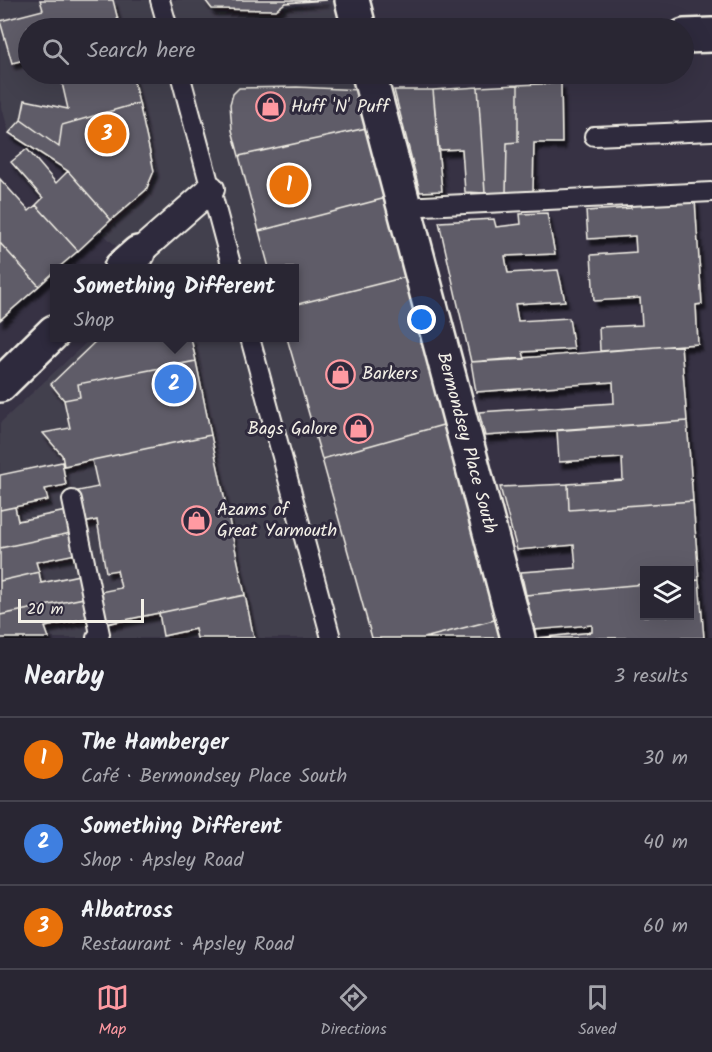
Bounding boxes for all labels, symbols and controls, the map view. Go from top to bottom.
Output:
search box [18,18,694,84]
text: Search here [87,34,195,69]
icon: search [39,35,72,68]
shop icon: Huff 'N' Puff [254,91,286,123]
place label: Huff 'N' Puff [291,93,391,122]
pin: 3 [88,112,126,156]
pin: 1 [270,162,308,207]
popup [50,264,299,342]
text: Something Different [74,270,275,305]
text: Shop [74,305,114,337]
your location [407,305,436,334]
street label: Bermondsey Place South [428,349,504,537]
shop icon: Barkers [325,358,357,390]
place label: Barkers [362,360,418,389]
pin: 2 [154,362,194,406]
shop icon: Bags Galore [342,413,374,445]
place label: Bags Galore [248,415,337,444]
place label: Azams of Great Yarmouth [217,496,337,546]
shop icon: Azams of Great Yarmouth [180,504,212,536]
map controls [640,566,694,620]
button: layers [640,566,694,620]
scale bar [18,596,144,624]
text: 20 m [27,597,63,622]
text: Nearby [24,656,104,698]
text: 3 results [614,661,688,693]
text: The Hamberger [81,726,229,761]
text: 1 [40,743,47,775]
text: 30 m [643,743,688,775]
text: Café · Bermondsey Place South [81,761,347,793]
text: Something Different [81,810,282,845]
text: 2 [38,827,49,859]
text: 40 m [643,827,688,859]
text: Shop · Apsley Road [81,845,243,877]
text: Albatross [81,894,173,929]
text: 3 [38,911,49,943]
text: 60 m [643,911,688,943]
text: Restaurant · Apsley Road [81,929,294,961]
tab: Map [96,981,129,1042]
tab: Directions [320,981,387,1042]
tab: Saved [578,981,616,1042]

